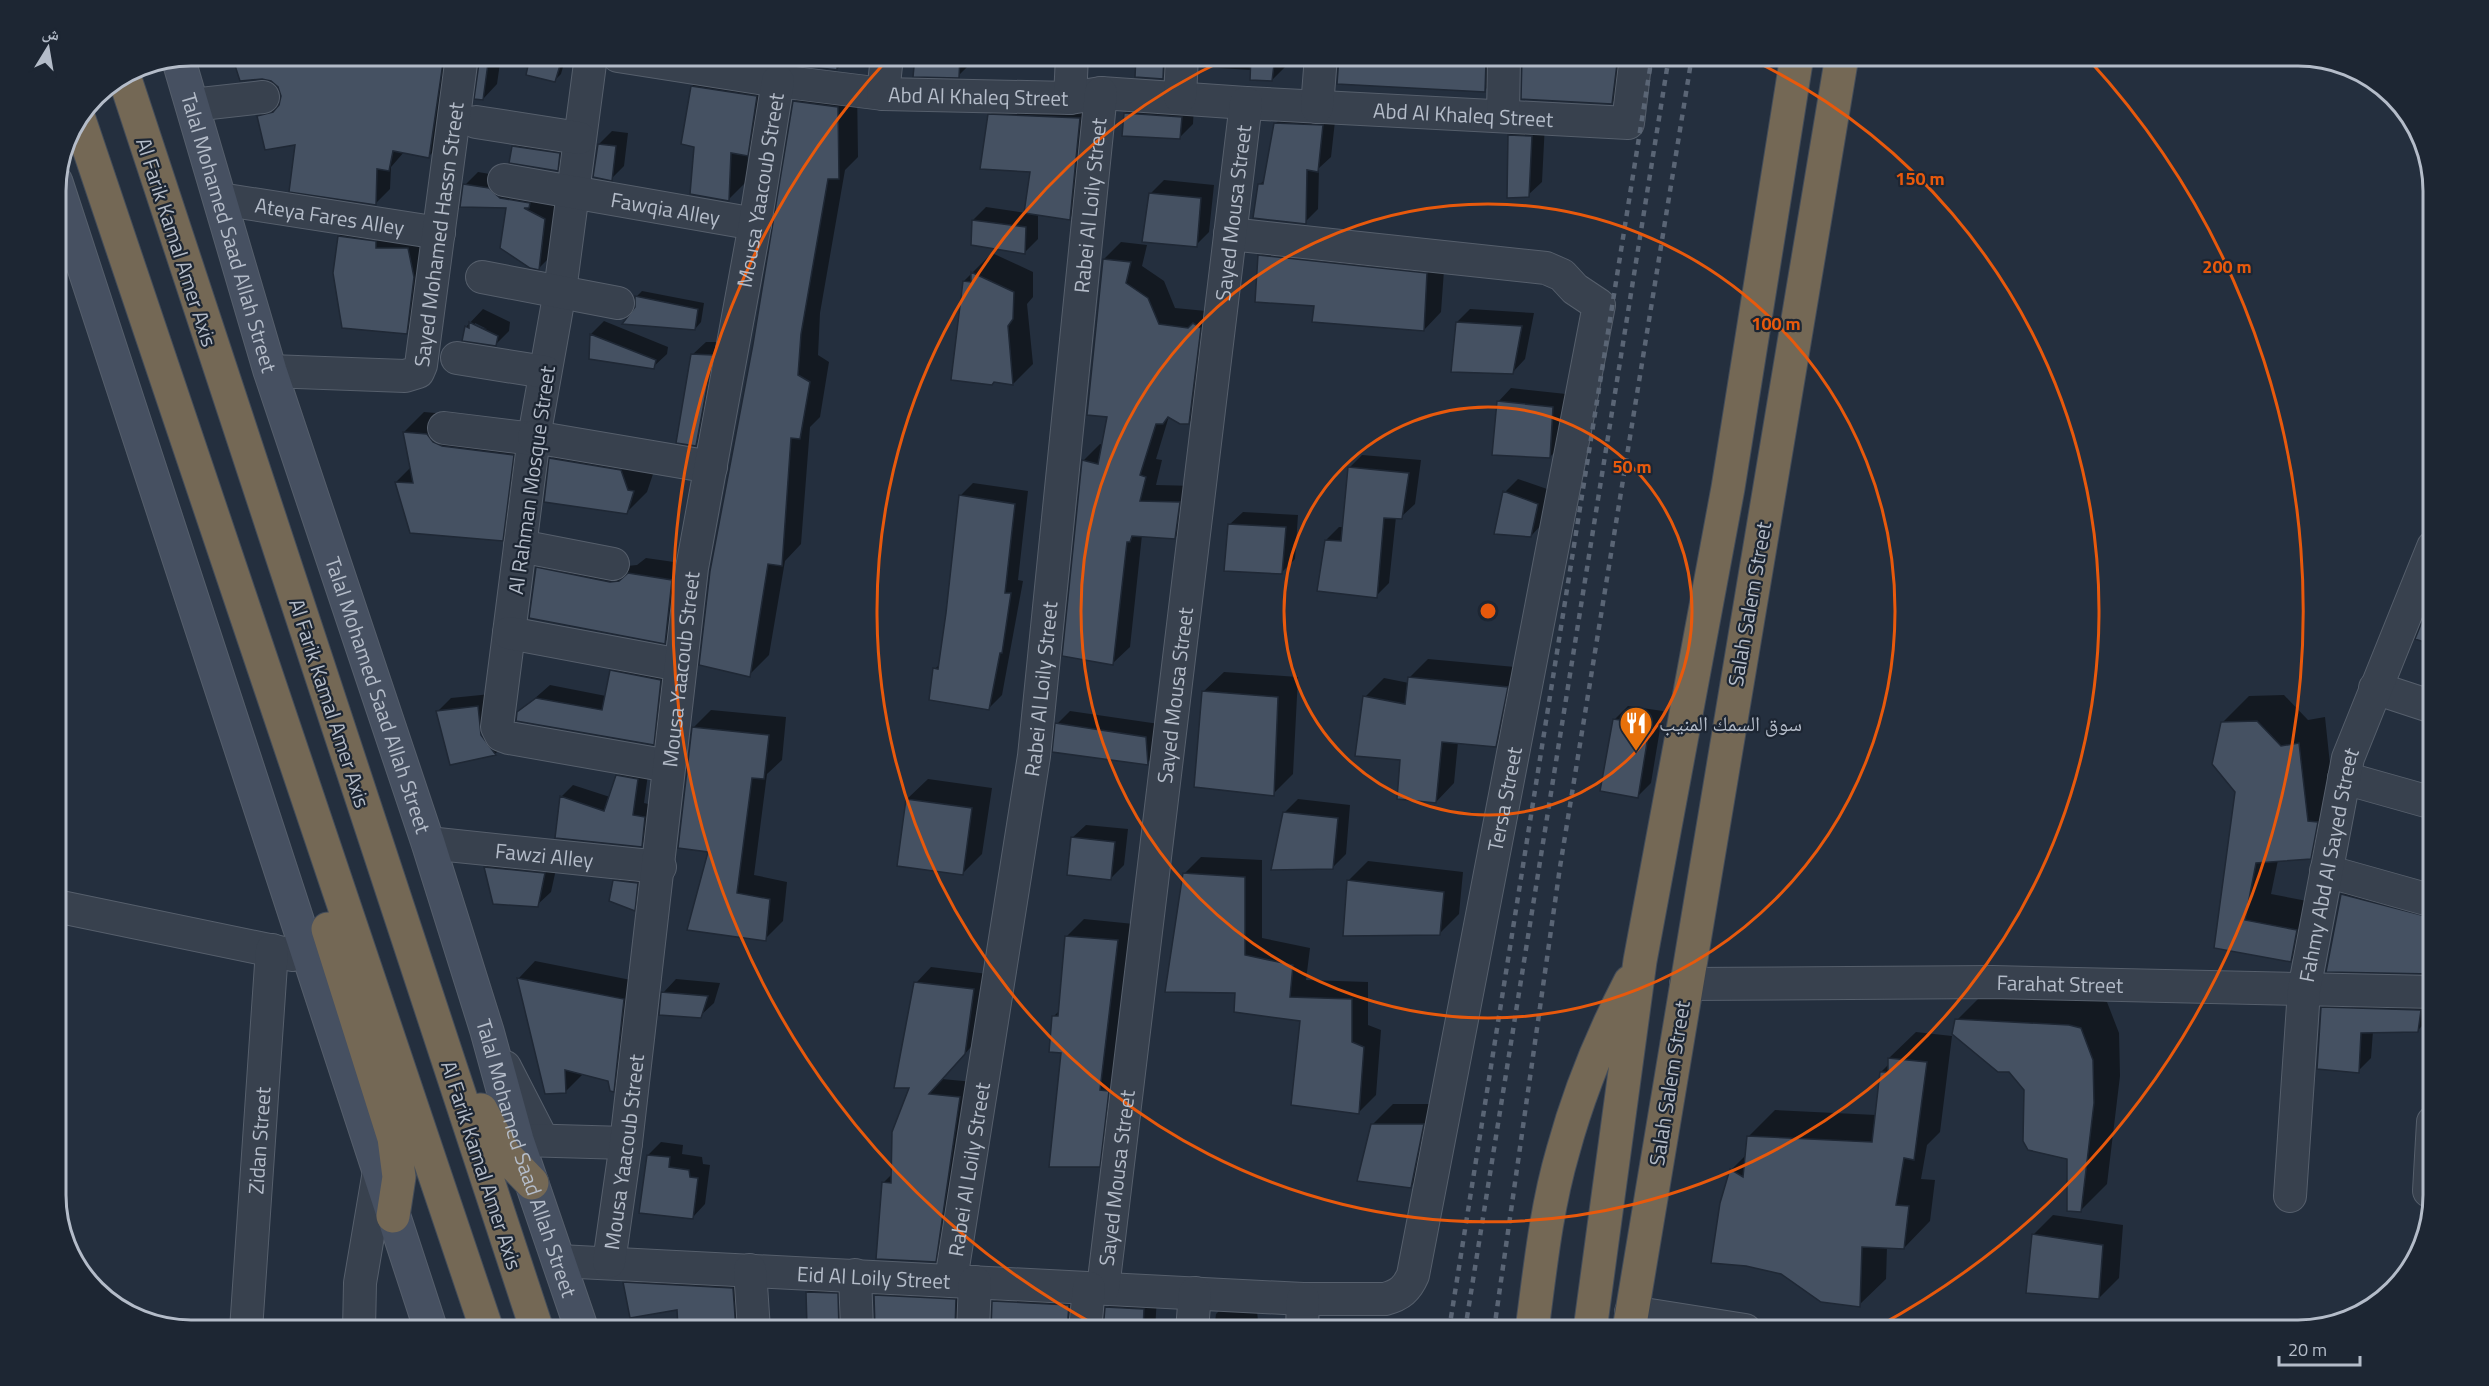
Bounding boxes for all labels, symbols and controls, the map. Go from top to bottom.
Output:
north arrow [18,18,78,78]
text: ش [40,20,62,47]
street label: Abd Al Khaleq Street [888,78,1069,114]
street label: Talal Mohamed Saad Allah Street [173,89,286,377]
street label: Mousa Yaacoub Street [728,90,792,290]
street label: Abd Al Khaleq Street [1372,94,1555,135]
street label: Sayed Mohamed Hassn Street [405,99,472,369]
street label: Rabei Al Loily Street [1065,116,1114,294]
street label: Sayed Mousa Street [1206,122,1259,303]
street label: Al Farik Kamal Amer Axis [128,133,226,351]
text: 150 m [1895,165,1945,192]
street label: Fawqia Alley [608,183,723,234]
street label: Ateya Fares Alley [253,189,407,243]
text: 200 m [2202,253,2252,280]
text: 100 m [1751,310,1801,337]
street label: Al Rahman Mosque Street [499,363,563,596]
text: 50 m [1612,453,1652,480]
street label: Salah Salem Street [1719,518,1779,689]
street label: Talal Mohamed Saad Allah Street [317,553,440,838]
street label: Mousa Yaacoub Street [653,569,708,769]
street label: Al Farik Kamal Amer Axis [281,594,379,812]
street label: Rabei Al Loily Street [1015,599,1066,779]
centre of rings [1478,601,1498,621]
street label: Sayed Mousa Street [1148,605,1201,785]
restaurant icon: سوق السمك المنيب [1618,705,1654,752]
place label: سوق السمك المنيب [1659,707,1802,739]
street label: Fahmy Abd Al Sayed Street [2290,742,2367,985]
street label: Tersa Street [1479,743,1530,854]
street label: Fawzi Alley [494,834,595,876]
street label: Farahat Street [1996,966,2124,1001]
street label: Salah Salem Street [1640,997,1698,1168]
street label: Talal Mohamed Saad Allah Street [468,1015,586,1302]
street label: Mousa Yaacoub Street [595,1052,652,1252]
street label: Al Farik Kamal Amer Axis [433,1056,531,1274]
street label: Rabei Al Loily Street [939,1079,998,1259]
street label: Zidan Street [239,1085,279,1195]
street label: Sayed Mousa Street [1090,1087,1143,1268]
street label: Eid Al Loily Street [796,1257,952,1297]
scale bar [2279,1329,2360,1367]
text: 20 m [2288,1336,2327,1363]

